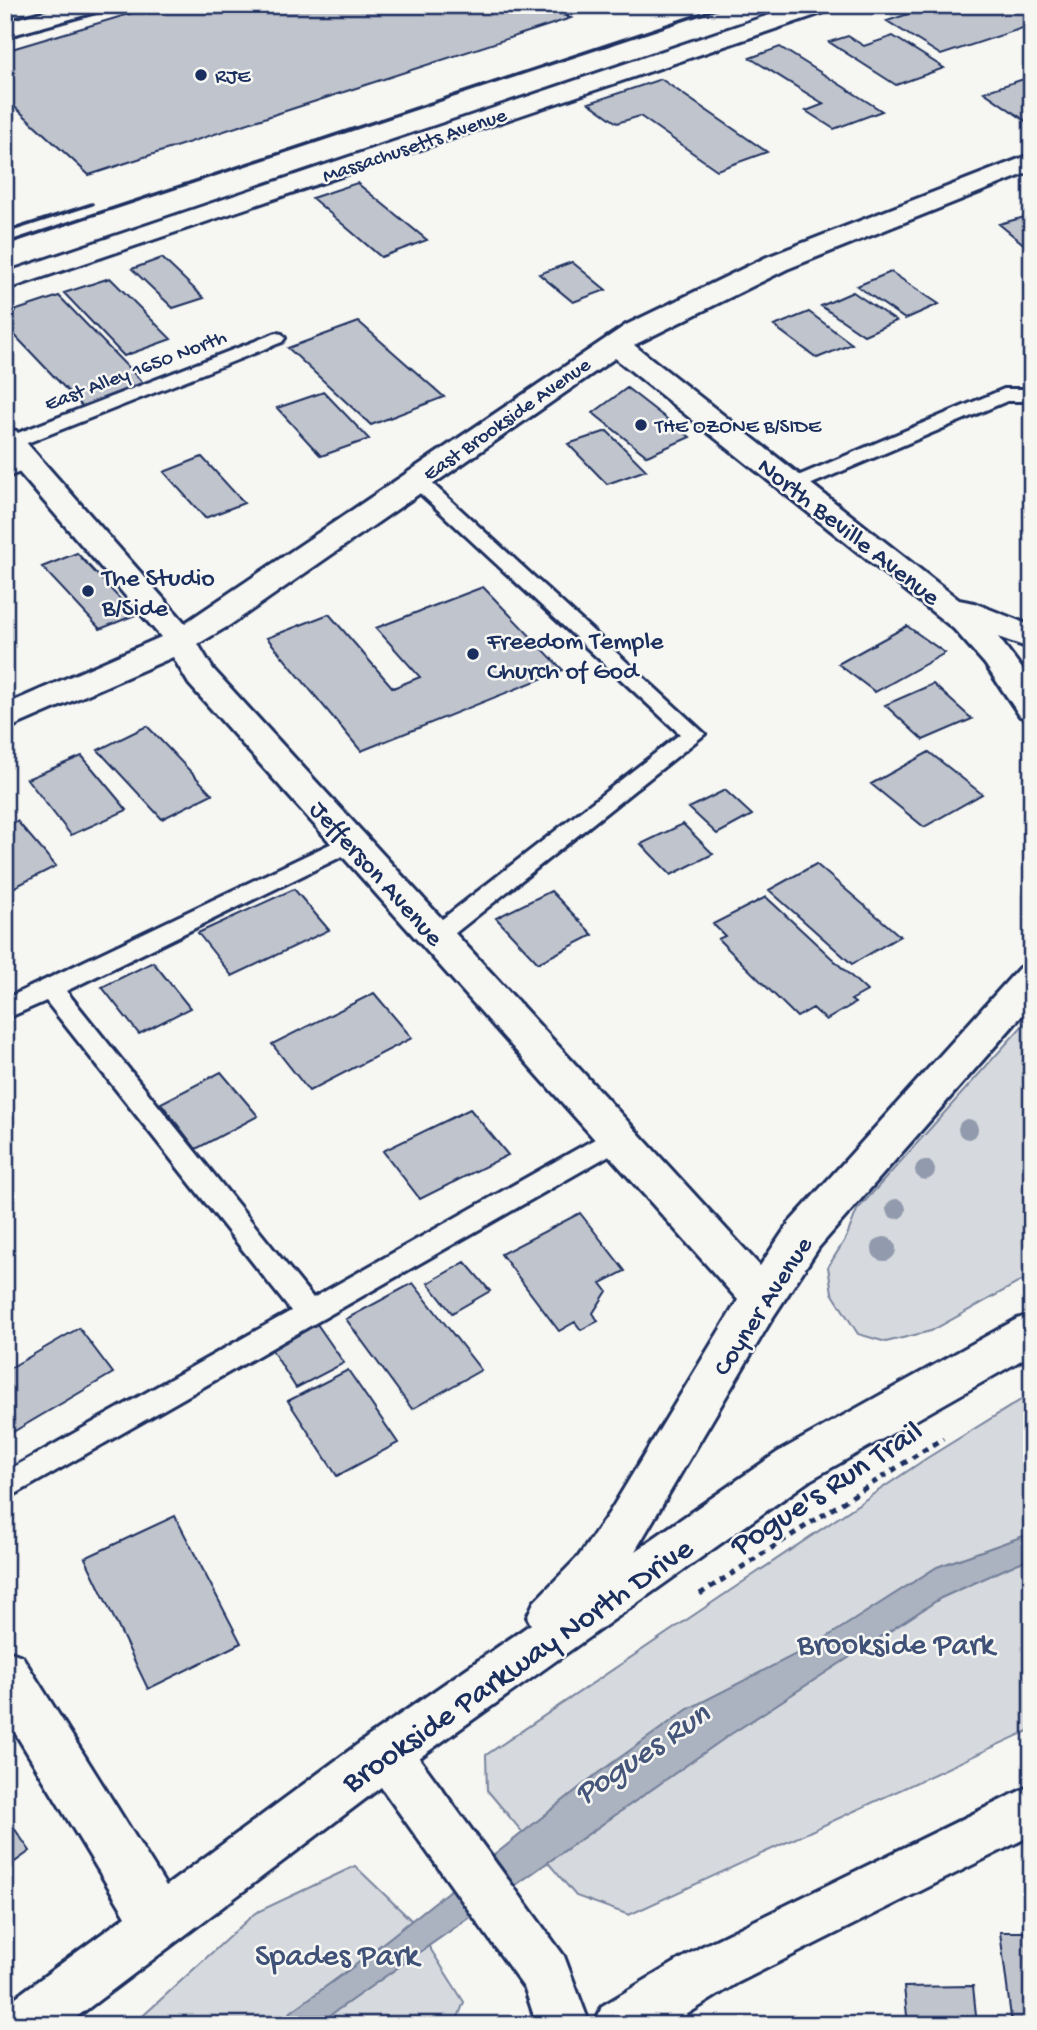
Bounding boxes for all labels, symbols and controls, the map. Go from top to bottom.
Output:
place label: RJE [215,66,251,91]
marker: RJE [193,67,209,83]
street label: Massachusetts Avenue [320,104,512,191]
street label: East Alley 1650 North [42,326,231,418]
street label: East Brookside Avenue [419,353,598,488]
place label: THE OZONE B/SIDE [654,416,822,441]
marker: THE OZONE B/SIDE [633,417,649,433]
street label: North Beville Avenue [750,453,945,615]
place label: The Studio B/Side [100,565,215,626]
marker: The Studio B/Side [80,583,96,599]
place label: Freedom Temple Church of God [486,628,664,689]
marker: Freedom Temple Church of God [465,646,481,662]
street label: Jefferson Avenue [301,796,449,955]
street label: Coyner Avenue [708,1232,822,1383]
street label: Pogue's Run Trail [724,1414,931,1567]
street label: Brookside Parkway North Drive [335,1531,702,1804]
park label: Brookside Park [796,1628,998,1666]
water label: Pogues Run [568,1697,719,1815]
park label: Spades Park [255,1939,422,1977]

